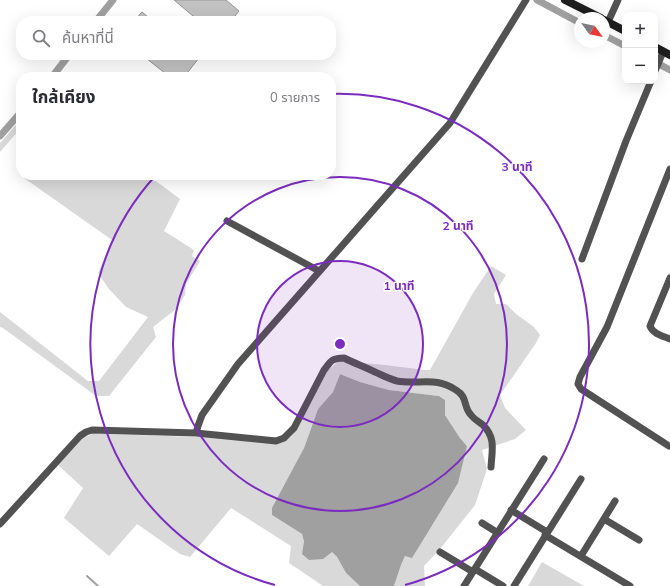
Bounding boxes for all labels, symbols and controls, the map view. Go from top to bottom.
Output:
north arrow [574,12,610,48]
map controls [622,12,658,84]
button: + [622,12,658,48]
search box [16,16,336,60]
icon: search [30,27,52,49]
text: ค้นหาที่นี่ [62,28,114,47]
button: − [622,48,658,84]
text: ใกล้เคียง [32,86,95,107]
text: 0 รายการ [270,89,320,105]
text: 3 นาที [501,159,533,174]
text: 2 นาที [442,218,474,233]
text: 1 นาที [383,278,415,293]
centre of rings [333,337,347,351]

